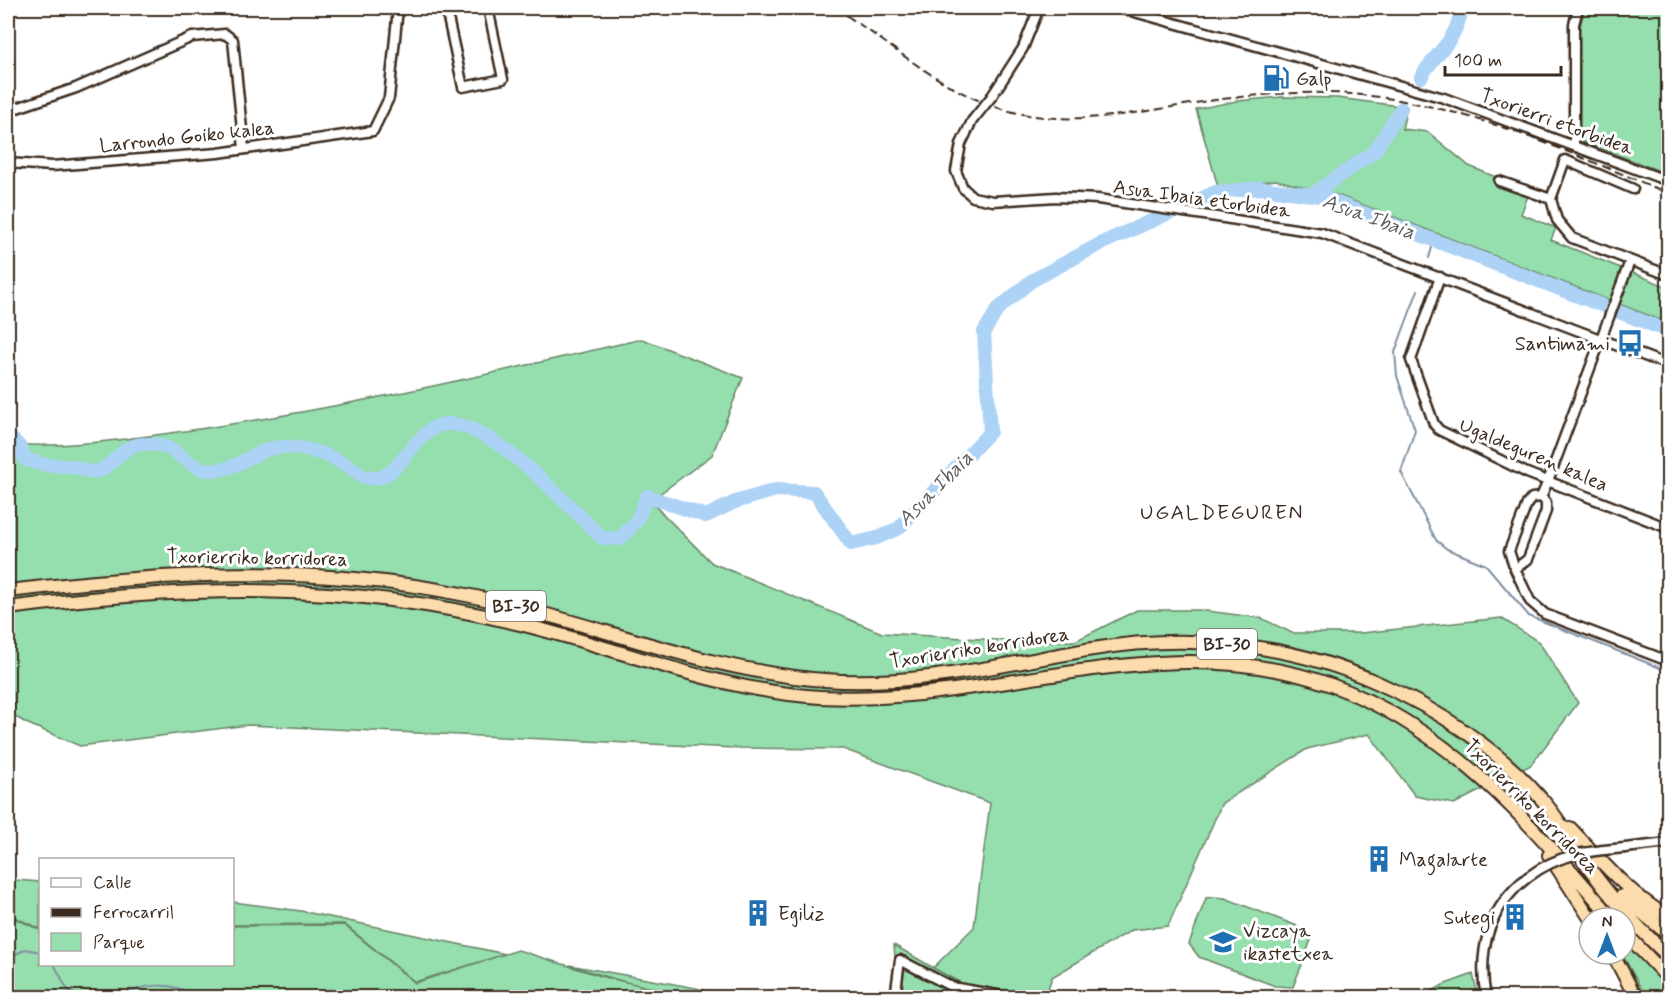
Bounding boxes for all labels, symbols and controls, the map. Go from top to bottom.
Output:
scale bar [1445,39,1560,77]
text: 100 m [1454,49,1502,73]
fuel station icon: Galp [1261,63,1291,93]
place label: Galp [1296,66,1332,93]
street label: Txorierri etorbidea [1476,82,1638,163]
street label: Larrondo Goiko kalea [98,115,276,160]
street label: Asua Ibaia etorbidea [1111,174,1293,225]
water label: Asua Ibaia [1318,187,1419,247]
bus stop icon: Santimami [1615,328,1645,358]
place label: Santimami [1515,331,1610,358]
street label: Ugaldeguren kalea [1455,412,1612,499]
water label: Asua Ibaia [892,444,980,533]
district label: UGALDEGUREN [1140,499,1304,527]
street label: Txorierriko korridorea [166,543,348,574]
road number: BI-30 [486,591,546,621]
street label: Txorierriko korridorea [888,621,1071,676]
road number: BI-30 [1197,629,1257,659]
street label: Txorierriko korridorea [1457,733,1605,881]
building icon: Magalarte [1364,844,1394,874]
place label: Magalarte [1399,847,1488,876]
legend [39,858,234,966]
text: Calle [93,871,132,895]
building icon: Egiliz [743,898,773,928]
text: Ferrocarril [93,901,174,925]
place label: Egiliz [778,901,825,928]
building icon: Sutegi [1500,902,1530,932]
place label: Sutegi [1444,905,1495,933]
north arrow [1577,906,1637,966]
text: N [1602,912,1612,933]
place label: Vizcaya ikastetxea [1243,918,1334,968]
school or university icon: Vizcaya ikastetxea [1208,927,1238,957]
text: Parque [93,931,145,955]

